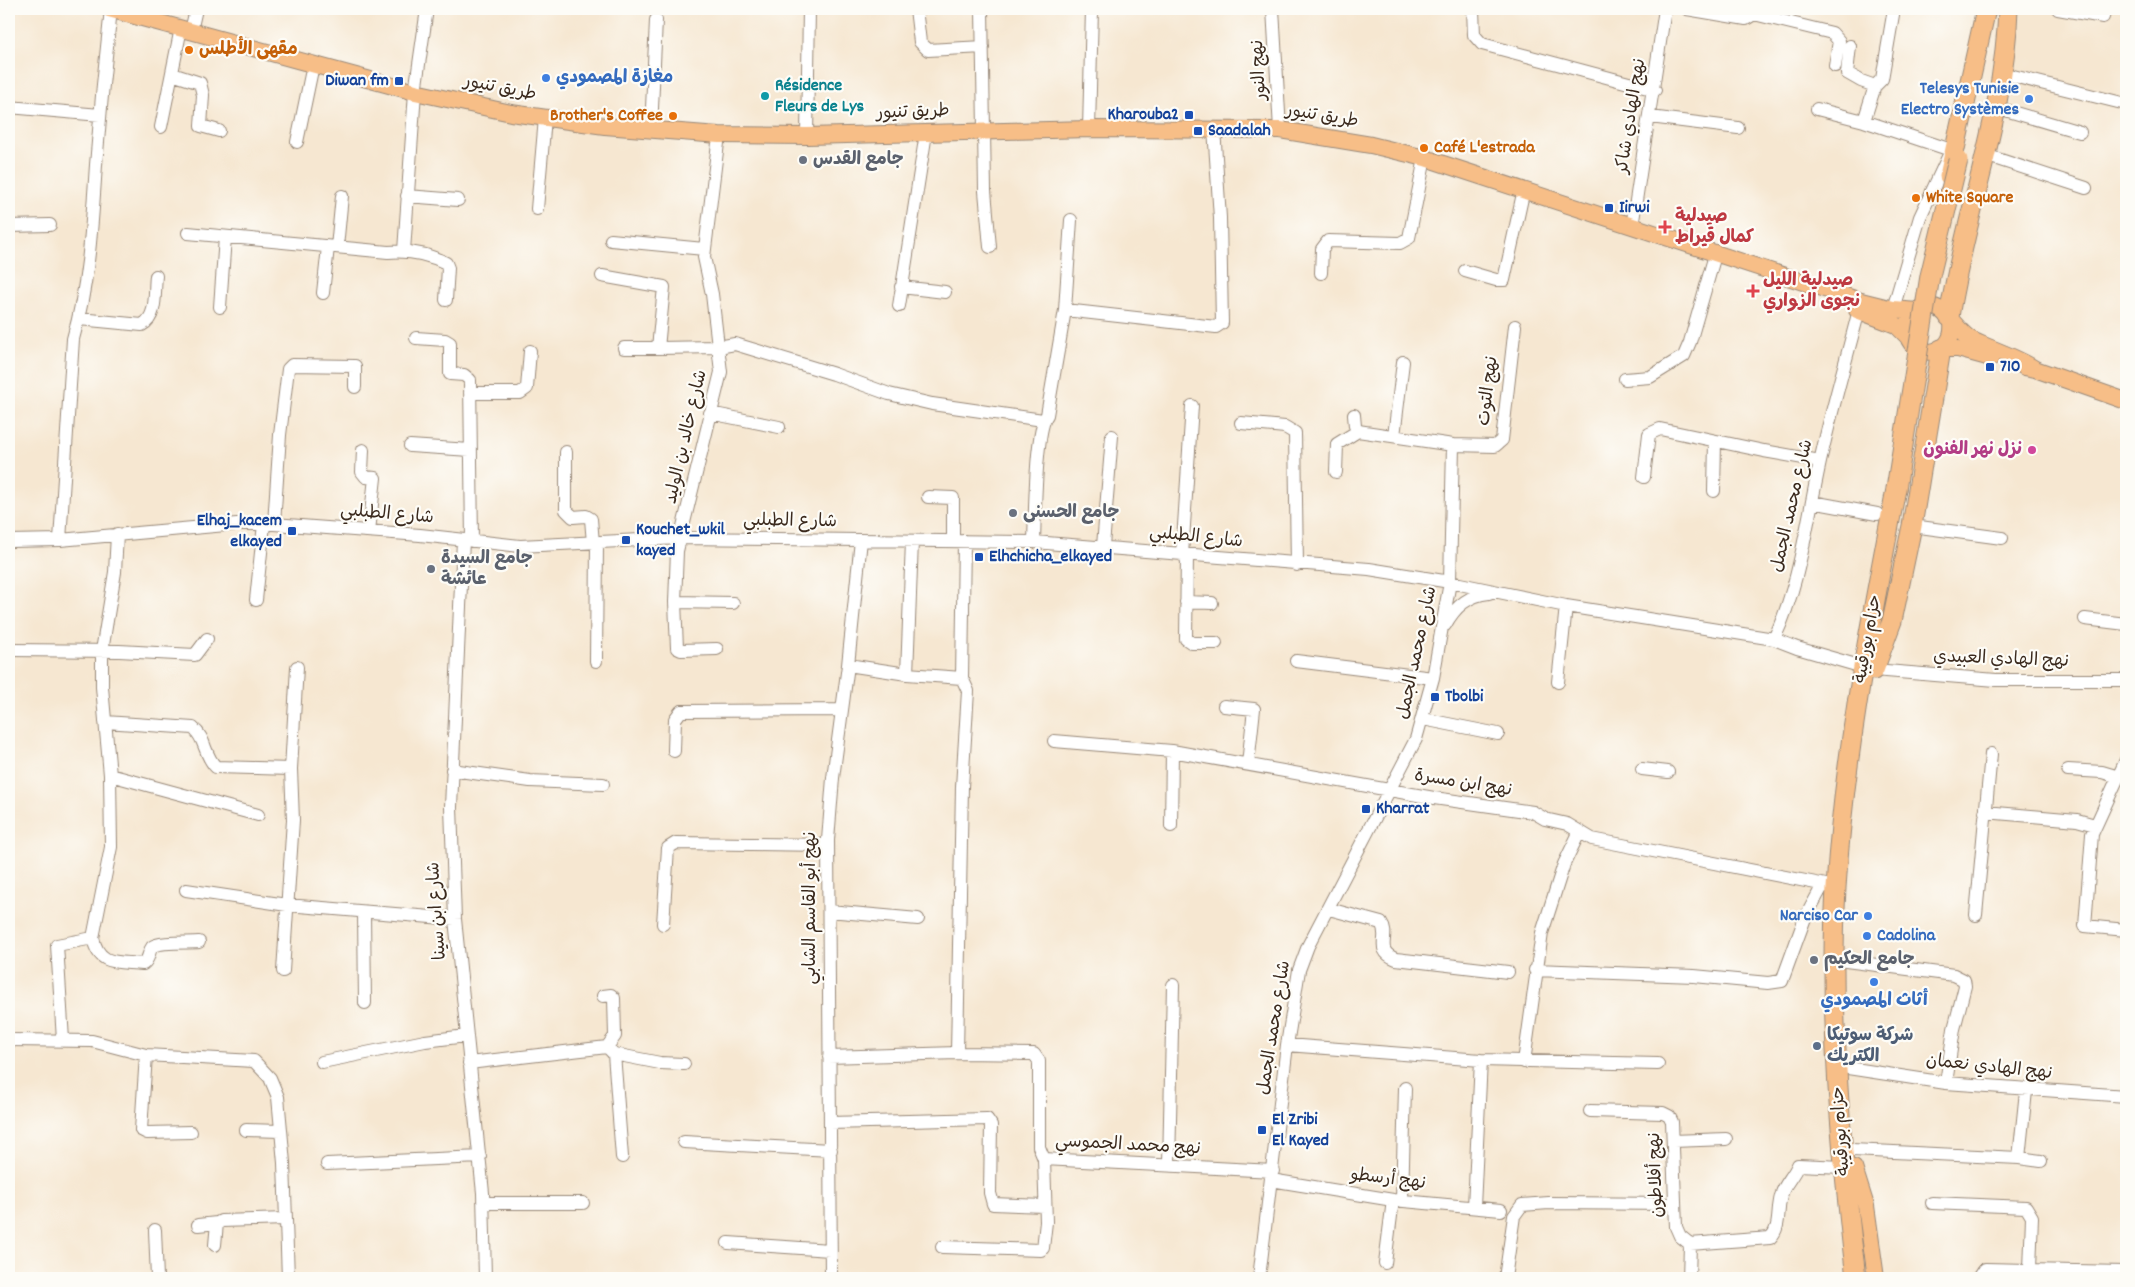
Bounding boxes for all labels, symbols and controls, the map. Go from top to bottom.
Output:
place label: مقهى الأطلس [199,36,298,63]
street label: نهج النور [1246,39,1274,103]
marker: مقهى الأطلس [183,44,195,56]
street label: نهج الهادي شاكر [1610,57,1653,177]
place label: مغازة المصمودي [556,66,673,91]
place label: Diwan fm [325,69,389,94]
street label: طريق تنيور [460,69,538,108]
marker: مغازة المصمودي [540,72,552,84]
place label: Résidence Fleurs de Lys [775,74,865,120]
marker: Diwan fm [393,75,405,87]
place label: Telesys Tunisie Electro Systèmes [1901,77,2019,123]
marker: Résidence Fleurs de Lys [759,90,771,102]
marker: Telesys Tunisie Electro Systèmes [2023,93,2035,105]
street label: طريق تنيور [874,99,950,127]
street label: طريق تنيور [1282,99,1360,135]
place label: Kharouba2 [1107,103,1179,128]
place label: Brother's Coffee [550,104,663,129]
marker: Kharouba2 [1183,109,1195,121]
marker: Brother's Coffee [667,110,679,122]
place label: Saadalah [1208,119,1271,144]
marker: Saadalah [1192,125,1204,137]
place label: Café L'estrada [1434,136,1535,161]
marker: Café L'estrada [1418,142,1430,154]
place label: جامع القدس [813,148,904,173]
marker: جامع القدس [797,154,809,166]
place label: White Square [1926,186,2013,211]
marker: White Square [1910,192,1922,204]
place label: Iirwi [1619,196,1650,221]
marker: Iirwi [1603,202,1615,214]
place label: صيدلية كمال قيراط [1675,205,1754,251]
marker: صيدلية كمال قيراط [1659,221,1671,233]
place label: صيدلية الليل نجوى الزواري [1763,269,1860,315]
marker: صيدلية الليل نجوى الزواري [1747,285,1759,297]
street label: نهج التوت [1472,355,1506,427]
place label: 710 [2000,355,2021,380]
marker: 710 [1984,361,1996,373]
street label: شارع خالد بن الوليد [659,367,715,507]
street label: شارع محمد الجمل [1766,437,1820,575]
place label: نزل نهر الفنون [1923,438,2022,463]
marker: نزل نهر الفنون [2026,444,2038,456]
street label: شارع الطبلبي [339,498,435,533]
place label: جامع الحسنى [1023,501,1120,526]
marker: جامع الحسنى [1007,507,1019,519]
place label: Elhaj_kacem elkayed [197,509,282,555]
street label: شارع الطبلبي [743,509,837,536]
place label: Kouchet_wkil kayed [636,518,726,564]
street label: شارع الطبلبي [1148,521,1244,556]
marker: Elhaj_kacem elkayed [286,525,298,537]
marker: Kouchet_wkil kayed [620,534,632,546]
place label: Elhchicha_elkayed [989,545,1112,570]
place label: جامع السيدة عائشة [441,547,533,593]
marker: Elhchicha_elkayed [973,551,985,563]
marker: جامع السيدة عائشة [425,563,437,575]
street label: شارع محمد الجمل [1392,584,1444,722]
street label: حزام بورقيبة [1849,593,1889,685]
street label: نهج الهادي العبيدي [1933,645,2069,675]
place label: Tbolbi [1445,685,1484,710]
marker: Tbolbi [1429,691,1441,703]
street label: نهج ابن مسرة [1412,764,1514,804]
place label: Kharrat [1376,797,1430,822]
marker: Kharrat [1360,803,1372,815]
street label: نهج أبو القاسم الشابي [799,832,825,984]
street label: شارع ابن سينا [422,861,454,961]
place label: Narciso Car [1780,904,1858,929]
marker: Narciso Car [1862,910,1874,922]
place label: Cadolina [1877,924,1936,949]
marker: Cadolina [1861,930,1873,942]
place label: جامع الحكيم [1824,948,1915,973]
marker: جامع الحكيم [1808,954,1820,966]
street label: شارع محمد الجمل [1252,959,1298,1097]
marker: أثاث المصمودي [1868,976,1880,988]
place label: أثاث المصمودي [1820,988,1928,1014]
place label: شركة سوتيكا الكتريك [1827,1024,1913,1070]
marker: شركة سوتيكا الكتريك [1811,1040,1823,1052]
street label: نهج الهادي نعمان [1925,1049,2053,1087]
street label: حزام بورقيبة [1826,1085,1858,1177]
place label: El Zribi El Kayed [1272,1108,1329,1154]
marker: El Zribi El Kayed [1256,1124,1268,1136]
street label: نهج محمد الجموسي [1055,1130,1201,1163]
street label: نهج أفلاطون [1643,1132,1671,1218]
street label: نهج أرسطو [1348,1163,1427,1197]

